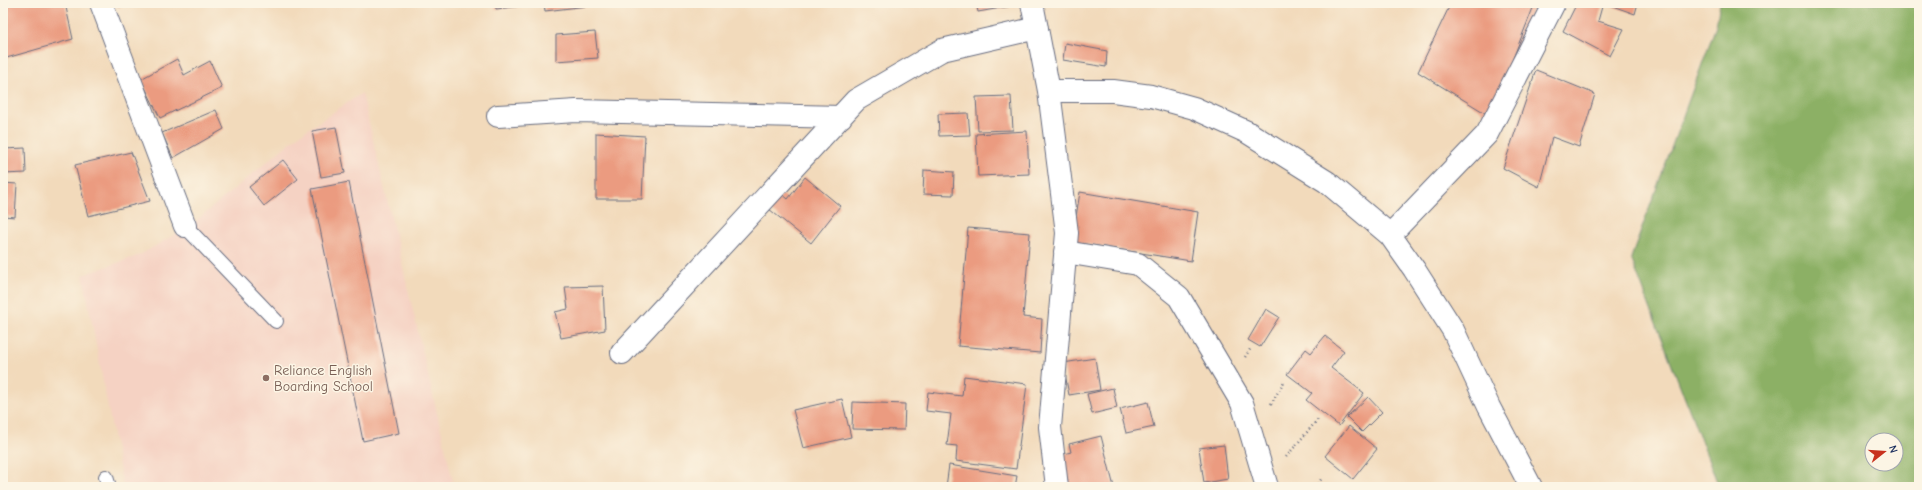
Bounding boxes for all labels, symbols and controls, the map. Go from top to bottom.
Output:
place label: Reliance English Boarding School [274,362,373,395]
marker: Reliance English Boarding School [261,373,271,383]
north arrow [1864,432,1904,472]
text: N [1886,444,1900,455]

